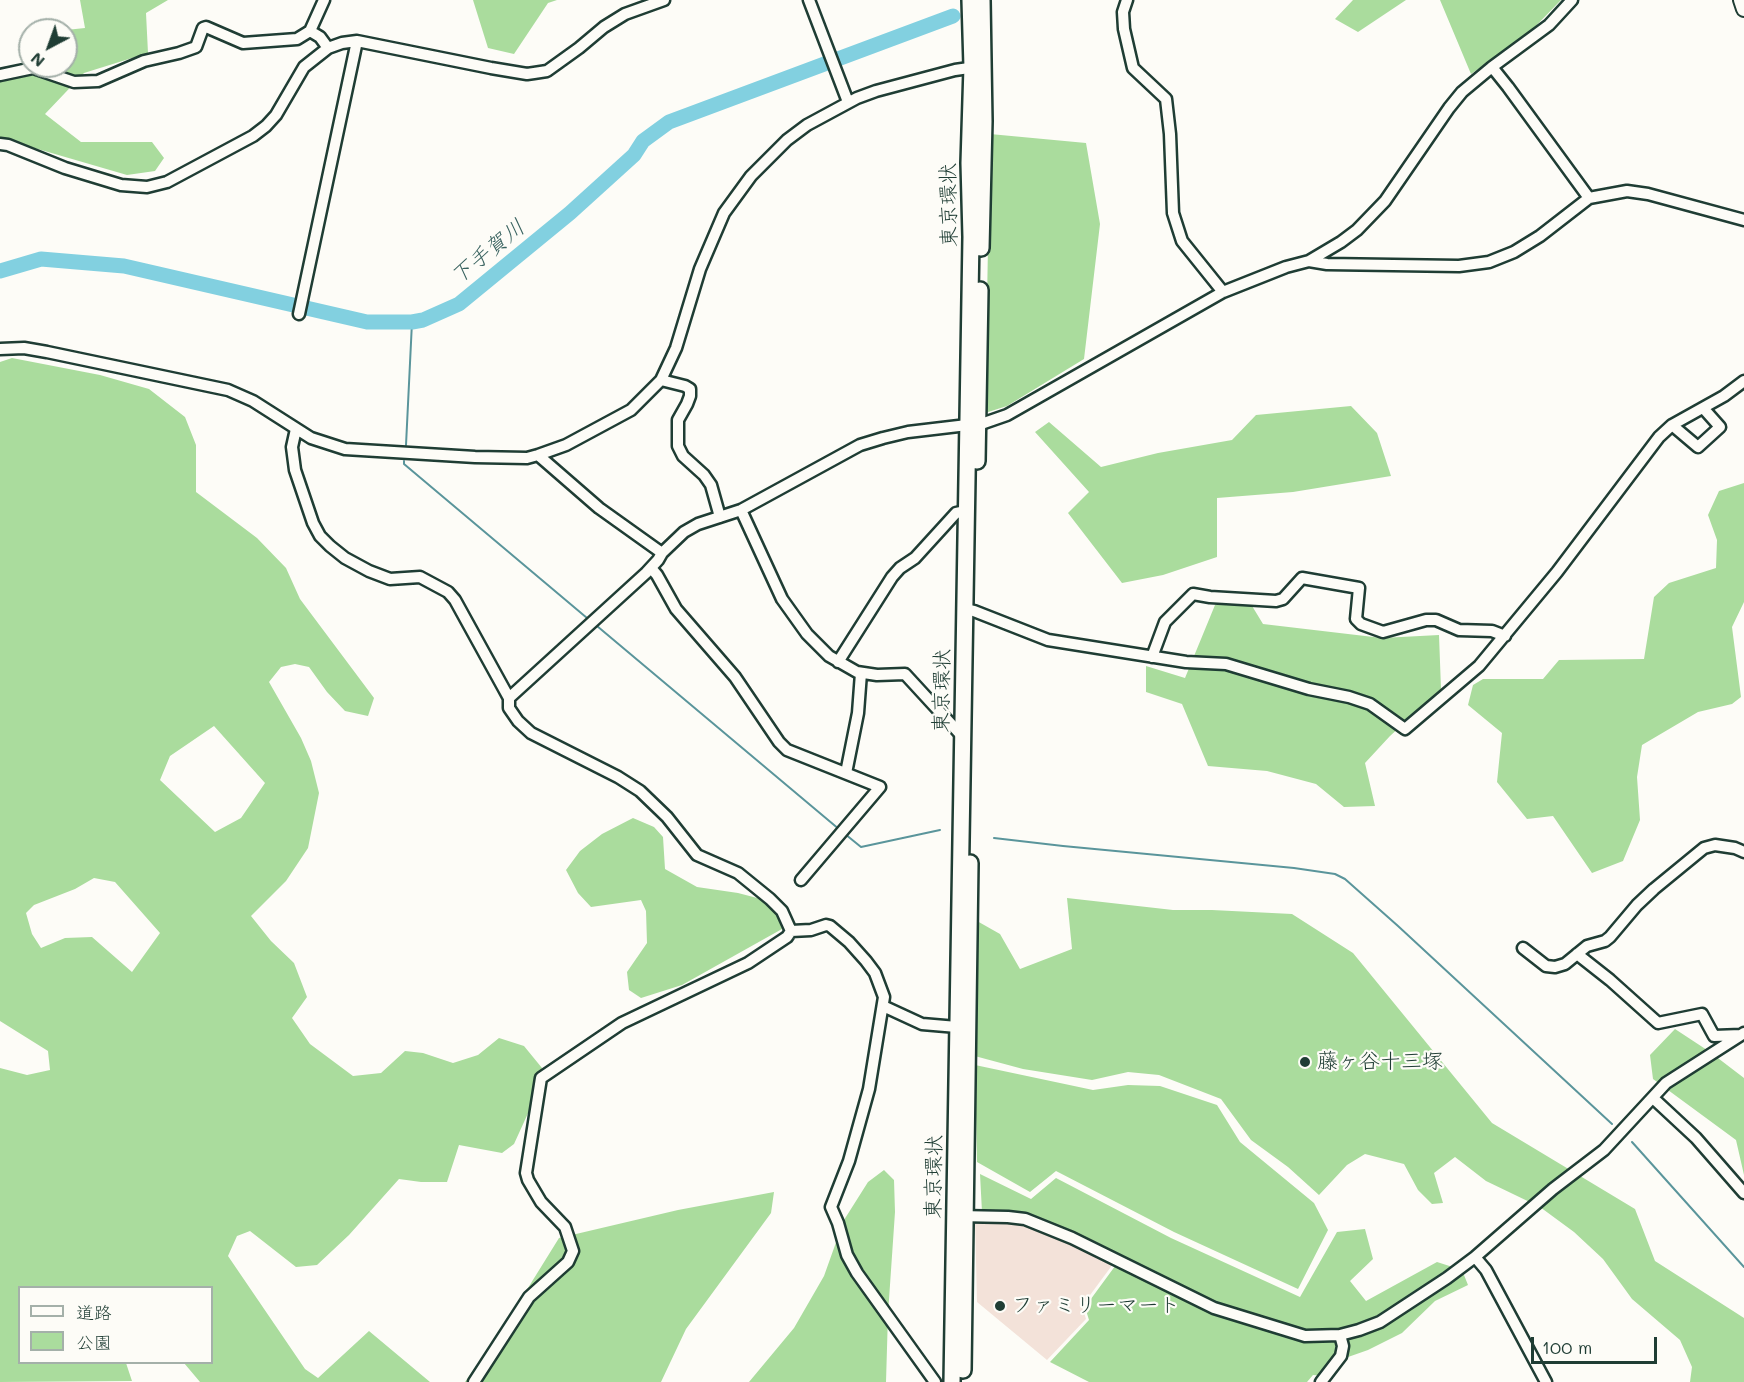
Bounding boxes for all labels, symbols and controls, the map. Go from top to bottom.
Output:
north arrow [18,18,78,78]
text: N [26,49,49,72]
street label: 東京環状 [936,163,962,247]
water label: 下手賀川 [445,214,531,290]
street label: 東京環状 [929,649,955,733]
place label: 藤ヶ谷十三塚 [1317,1049,1443,1075]
marker: 藤ヶ谷十三塚 [1298,1055,1312,1069]
street label: 東京環状 [921,1135,947,1219]
legend [18,1286,213,1364]
place label: ファミリーマート [1012,1293,1180,1319]
marker: ファミリーマート [993,1299,1007,1313]
text: 道路 [76,1300,112,1324]
scale bar [1534,1325,1660,1363]
text: 公園 [76,1330,112,1354]
text: 100 m [1542,1335,1592,1359]

